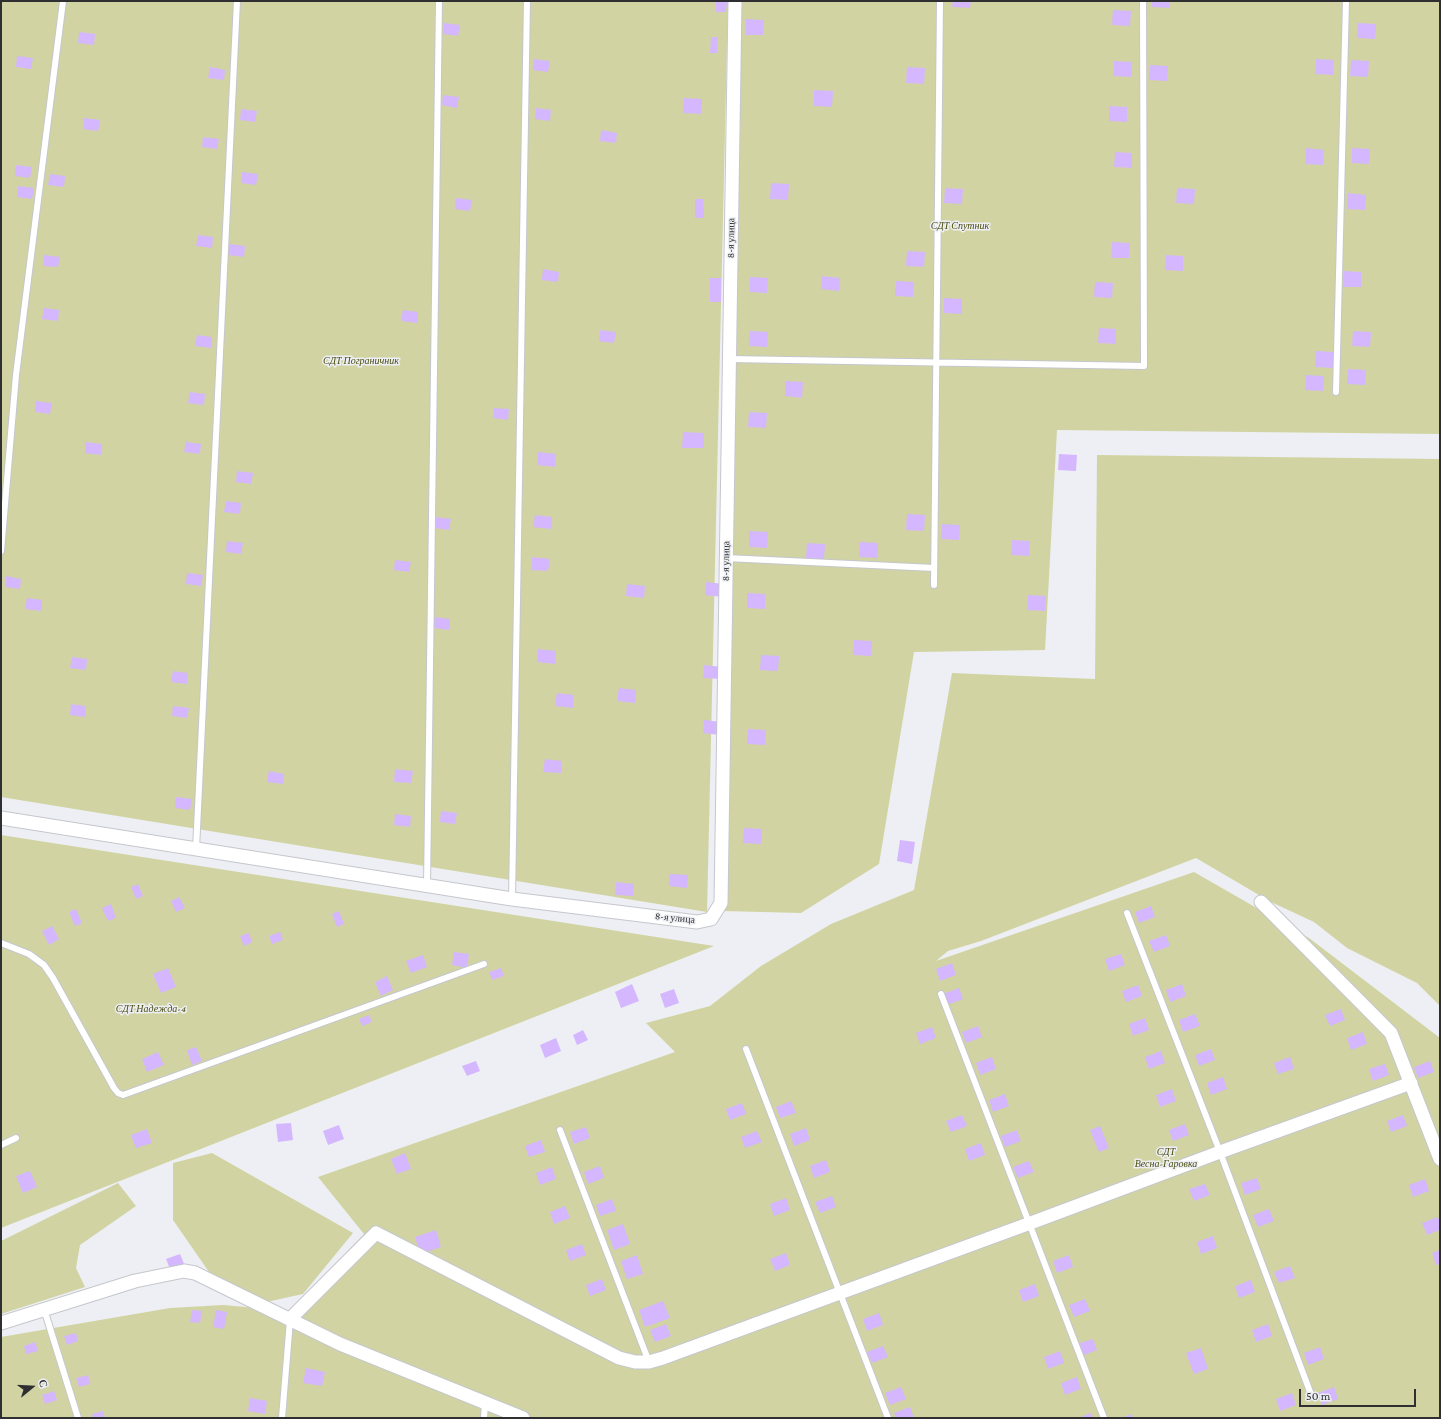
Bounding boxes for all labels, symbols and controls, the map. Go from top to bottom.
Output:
street label: 8-я улица [725,218,737,258]
park label: СДТ Спутник [931,220,989,232]
park label: СДТ Пограничник [323,355,399,367]
street label: 8-я улица [720,541,732,581]
street label: 8-я улица [654,910,696,926]
park label: СДТ Надежда-4 [116,1003,186,1015]
park label: СДТ Весна-Гаровка [1135,1146,1197,1170]
north arrow [12,1367,52,1407]
text: С [36,1378,50,1389]
scale bar [1301,1381,1418,1407]
text: 50 m [1306,1389,1330,1403]

